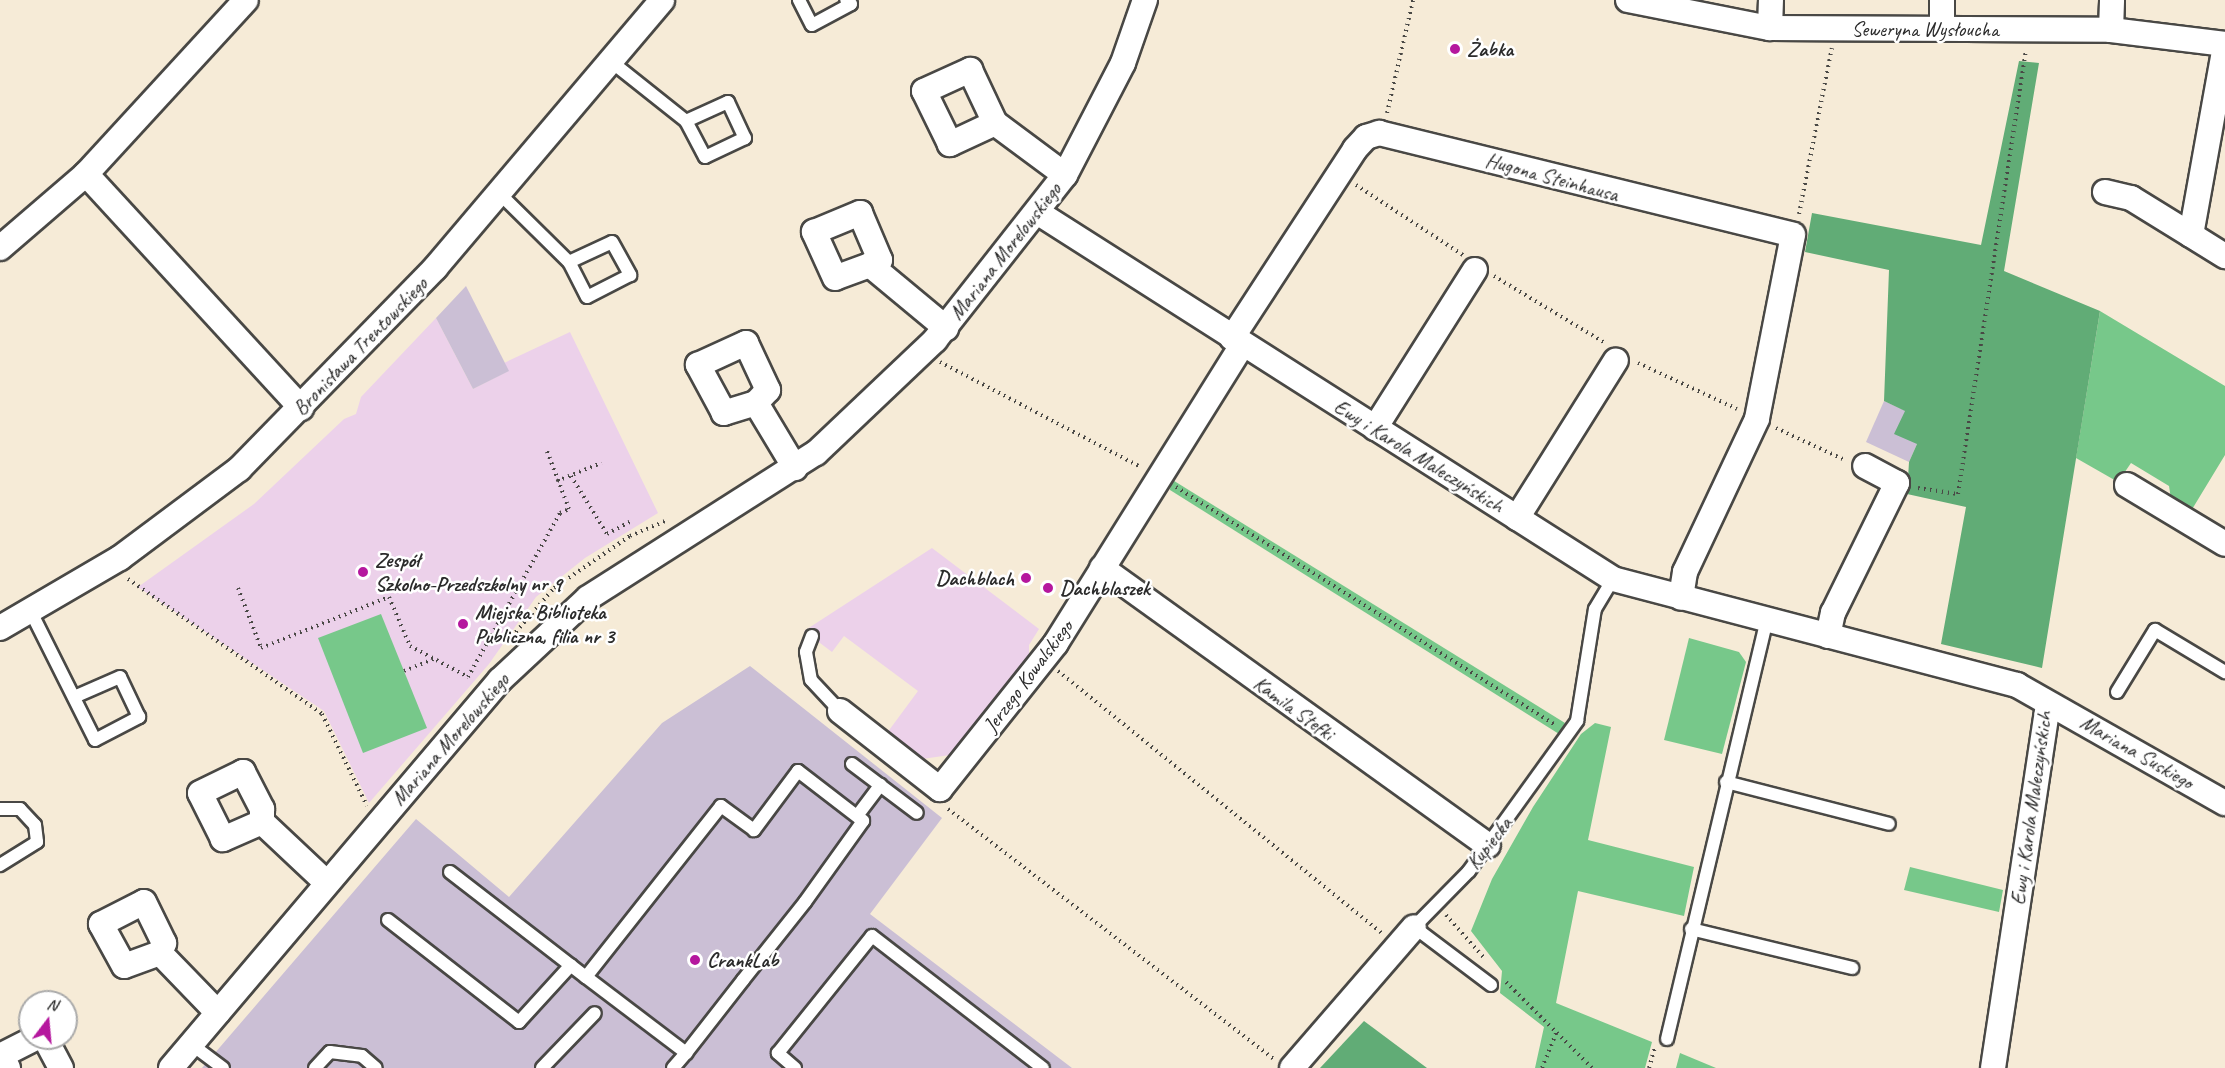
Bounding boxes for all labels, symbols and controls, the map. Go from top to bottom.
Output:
street label: Seweryna Wysłoucha [1851,16,1999,42]
place label: Żabka [1467,36,1513,62]
marker: Żabka [1448,42,1462,56]
street label: Hugona Steinhausa [1483,147,1621,207]
street label: Mariana Morelowskiego [944,177,1066,325]
street label: Bronisława Trentowskiego [288,272,432,420]
street label: Ewy i Karola Maleczyńskich [1329,393,1509,519]
place label: Zespół Szkolno-Przedszkolny nr 9 [375,547,562,597]
marker: Zespół Szkolno-Przedszkolny nr 9 [356,565,370,579]
place label: Dachblach [936,565,1014,591]
marker: Dachblach [1019,571,1033,585]
place label: Dachblaszek [1060,575,1150,601]
marker: Dachblaszek [1041,581,1055,595]
place label: Miejska Biblioteka Publiczna, filia nr 3 [475,599,614,649]
street label: Jerzego Kowalskiego [978,615,1078,737]
marker: Miejska Biblioteka Publiczna, filia nr 3 [456,617,470,631]
street label: Mariana Morelowskiego [386,668,514,810]
street label: Kamila Stefki [1249,670,1339,746]
street label: Ewy i Karola Maleczyńskich [2005,709,2057,907]
street label: Mariana Suskiego [2076,710,2198,794]
street label: Kupiecka [1461,812,1517,874]
place label: CrankLab [707,947,778,973]
marker: CrankLab [688,953,702,967]
north arrow [18,990,78,1050]
text: N [45,994,60,1016]

